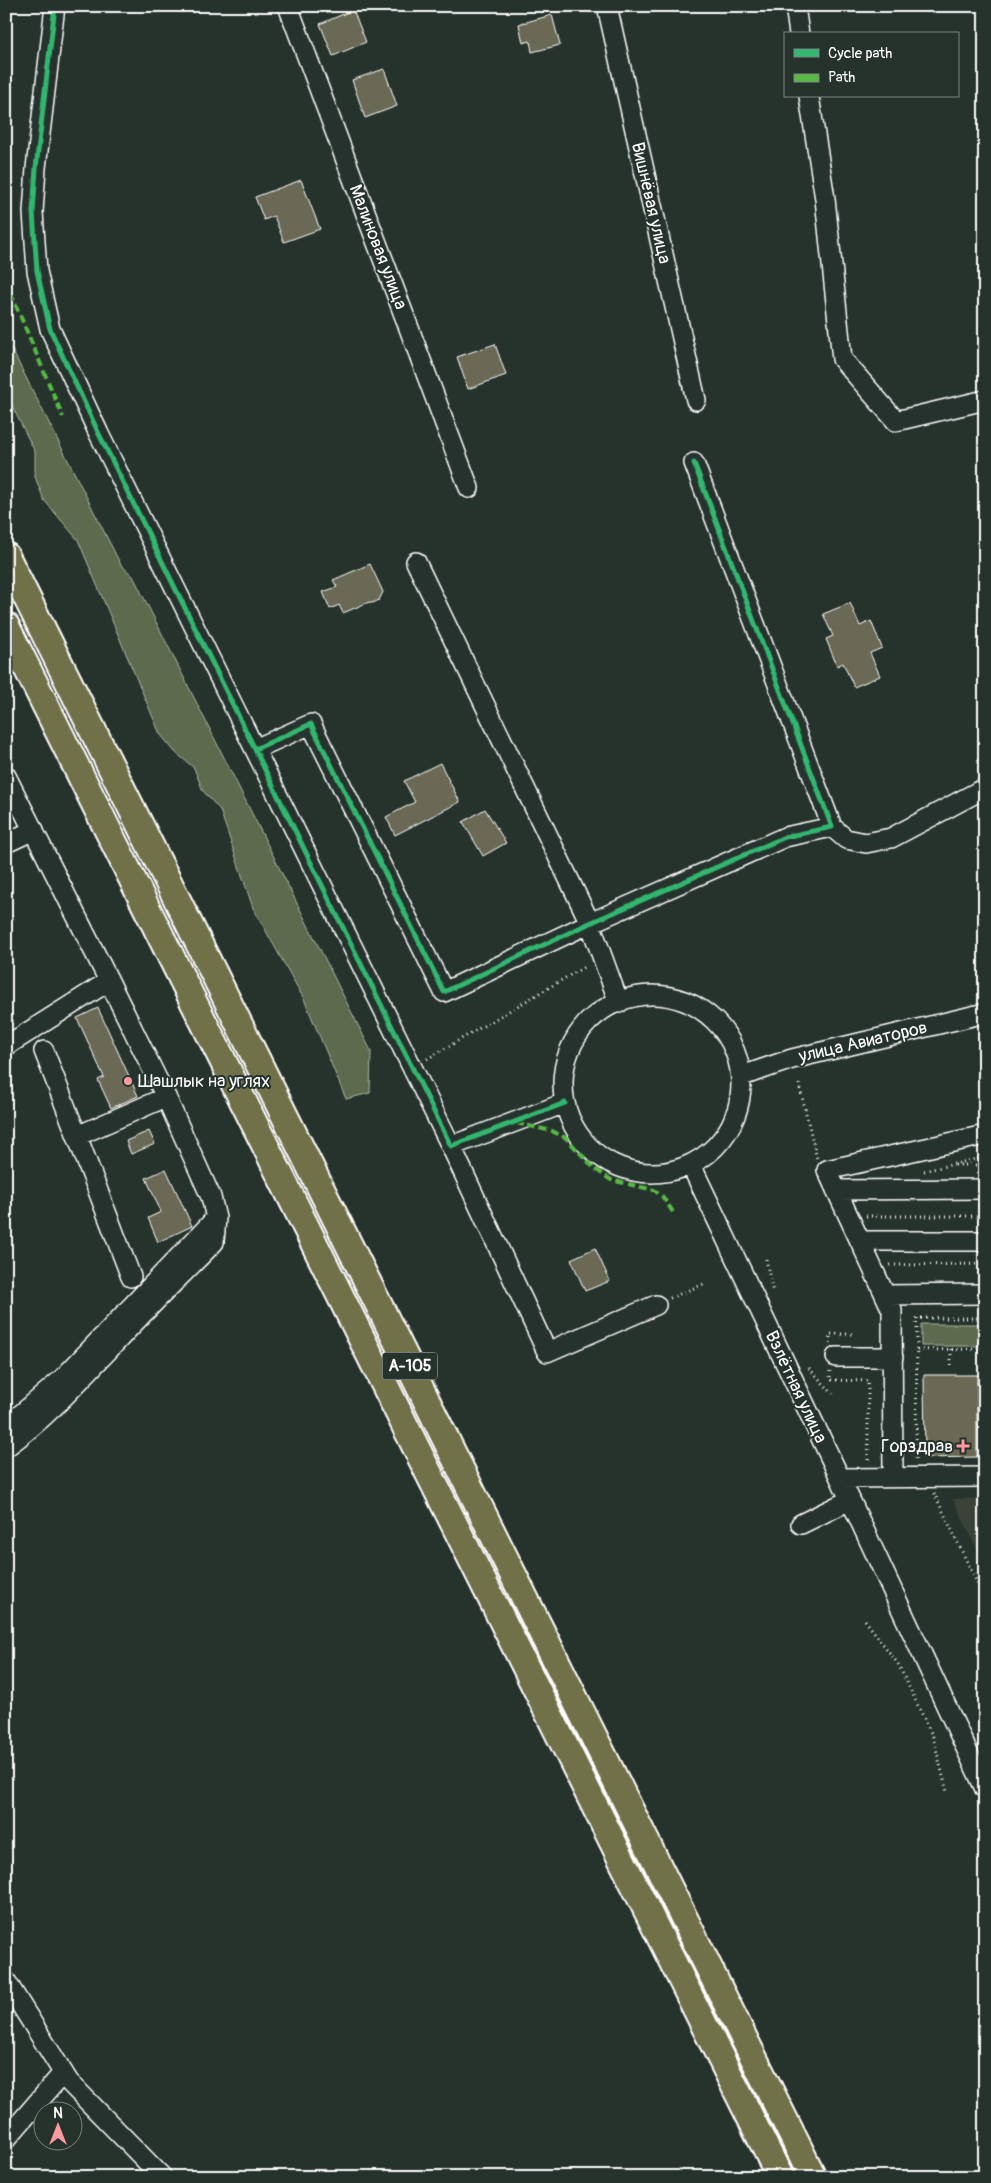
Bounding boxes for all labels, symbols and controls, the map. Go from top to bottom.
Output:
legend [784,32,958,98]
text: Cycle path [828,44,892,63]
text: Path [828,68,855,87]
street label: Вишнёвая улица [626,140,676,266]
street label: Малиновая улица [344,181,412,313]
street label: улица Авиаторов [795,1016,930,1068]
place label: Шашлык на углях [138,1070,270,1093]
marker: Шашлык на углях [122,1075,134,1087]
street label: Взлётная улица [760,1327,832,1447]
road number: А-105 [382,1352,438,1380]
place label: Горздрав [881,1435,953,1458]
marker: Горздрав [957,1440,969,1452]
north arrow [32,2100,82,2150]
text: N [53,2105,63,2122]

